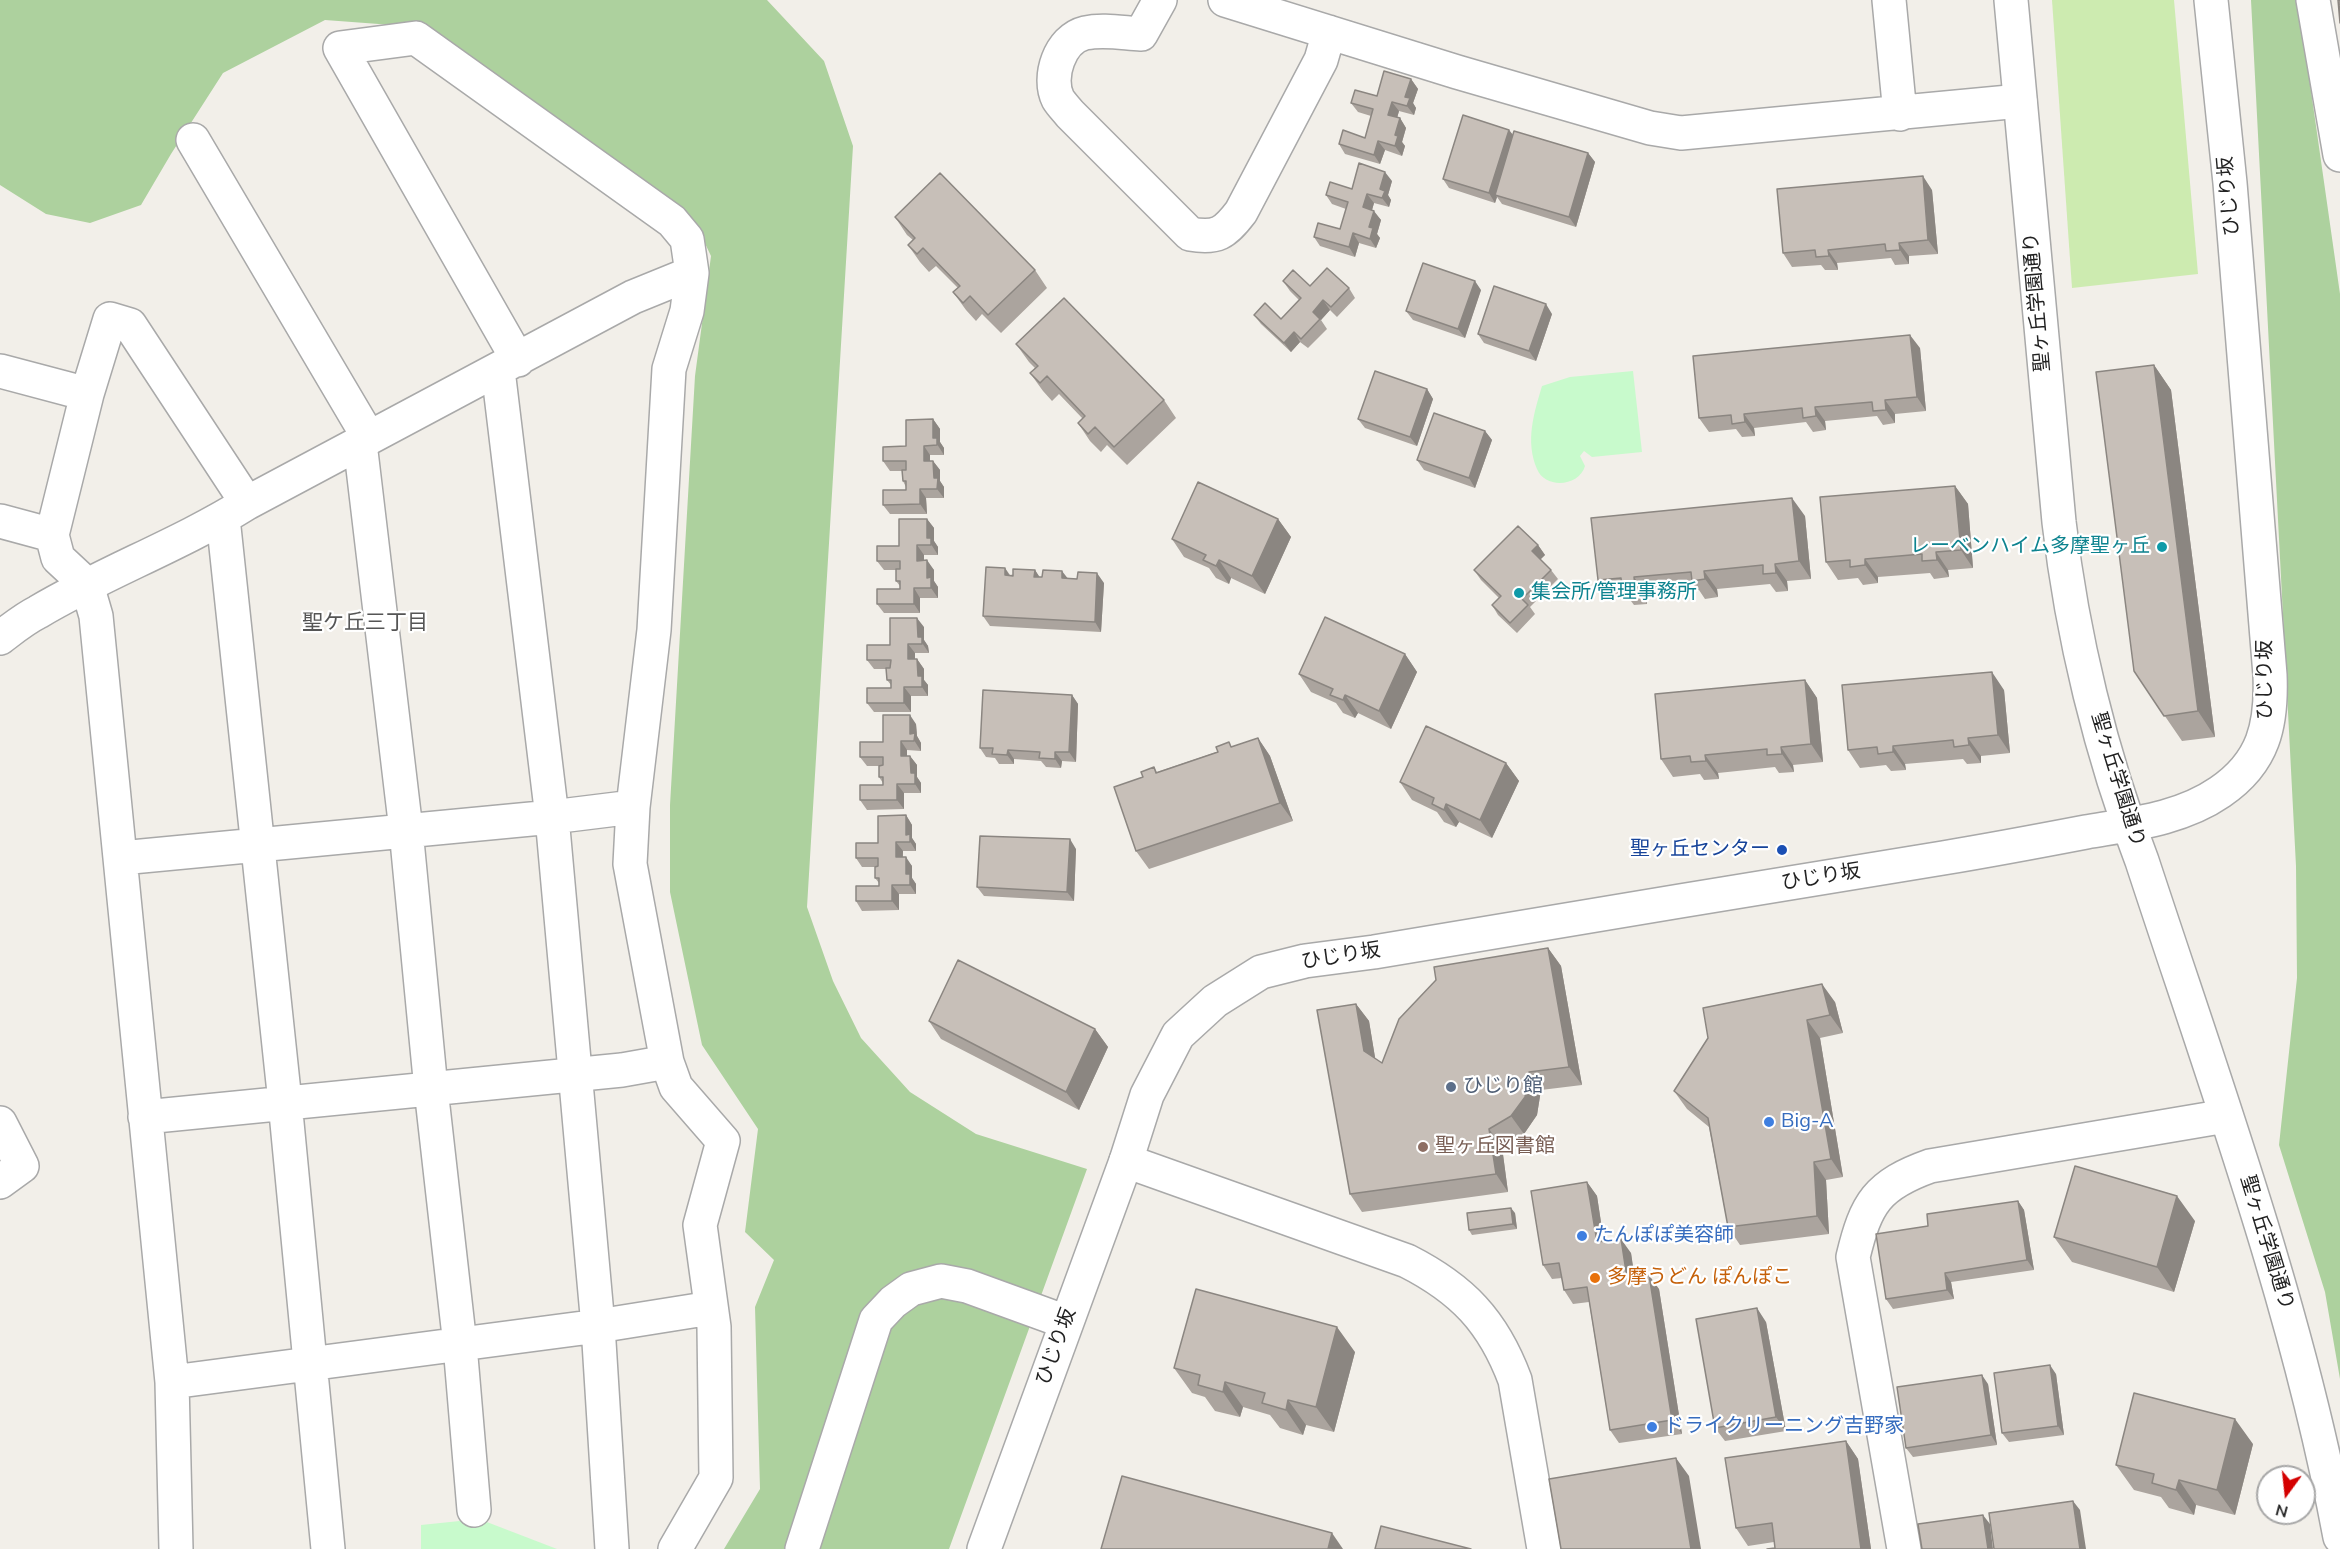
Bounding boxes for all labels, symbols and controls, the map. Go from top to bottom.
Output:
street label: ひじり坂 [2215,155,2245,237]
street label: 聖ヶ丘学園通り [2020,231,2056,373]
place label: レーベンハイム多摩聖ヶ丘 [1910,535,2150,559]
marker: レーベンハイム多摩聖ヶ丘 [2155,540,2169,554]
place label: 集会所/管理事務所 [1531,581,1697,605]
marker: 集会所/管理事務所 [1512,586,1526,600]
district label: 聖ケ丘三丁目 [302,611,428,637]
street label: ひじり坂 [2254,640,2278,720]
street label: 聖ヶ丘学園通り [2085,710,2149,850]
place label: 聖ヶ丘センター [1630,838,1770,862]
marker: 聖ヶ丘センター [1775,843,1789,857]
street label: ひじり坂 [1780,860,1862,896]
street label: ひじり坂 [1300,939,1382,975]
place label: ひじり館 [1463,1075,1543,1099]
marker: ひじり館 [1444,1080,1458,1094]
place label: Big-A [1781,1110,1834,1134]
marker: Big-A [1762,1115,1776,1129]
place label: 聖ヶ丘図書館 [1435,1135,1555,1159]
marker: 聖ヶ丘図書館 [1416,1140,1430,1154]
street label: 聖ヶ丘学園通り [2234,1173,2298,1313]
place label: たんぽぽ美容師 [1594,1224,1734,1248]
marker: たんぽぽ美容師 [1575,1229,1589,1243]
place label: 多摩うどん ぽんぽこ [1607,1266,1792,1290]
marker: 多摩うどん ぽんぽこ [1588,1271,1602,1285]
street label: ひじり坂 [1032,1305,1082,1389]
place label: ドライクリーニング吉野家 [1664,1415,1904,1439]
marker: ドライクリーニング吉野家 [1645,1420,1659,1434]
north arrow [2256,1465,2316,1525]
text: N [2273,1498,2290,1523]

